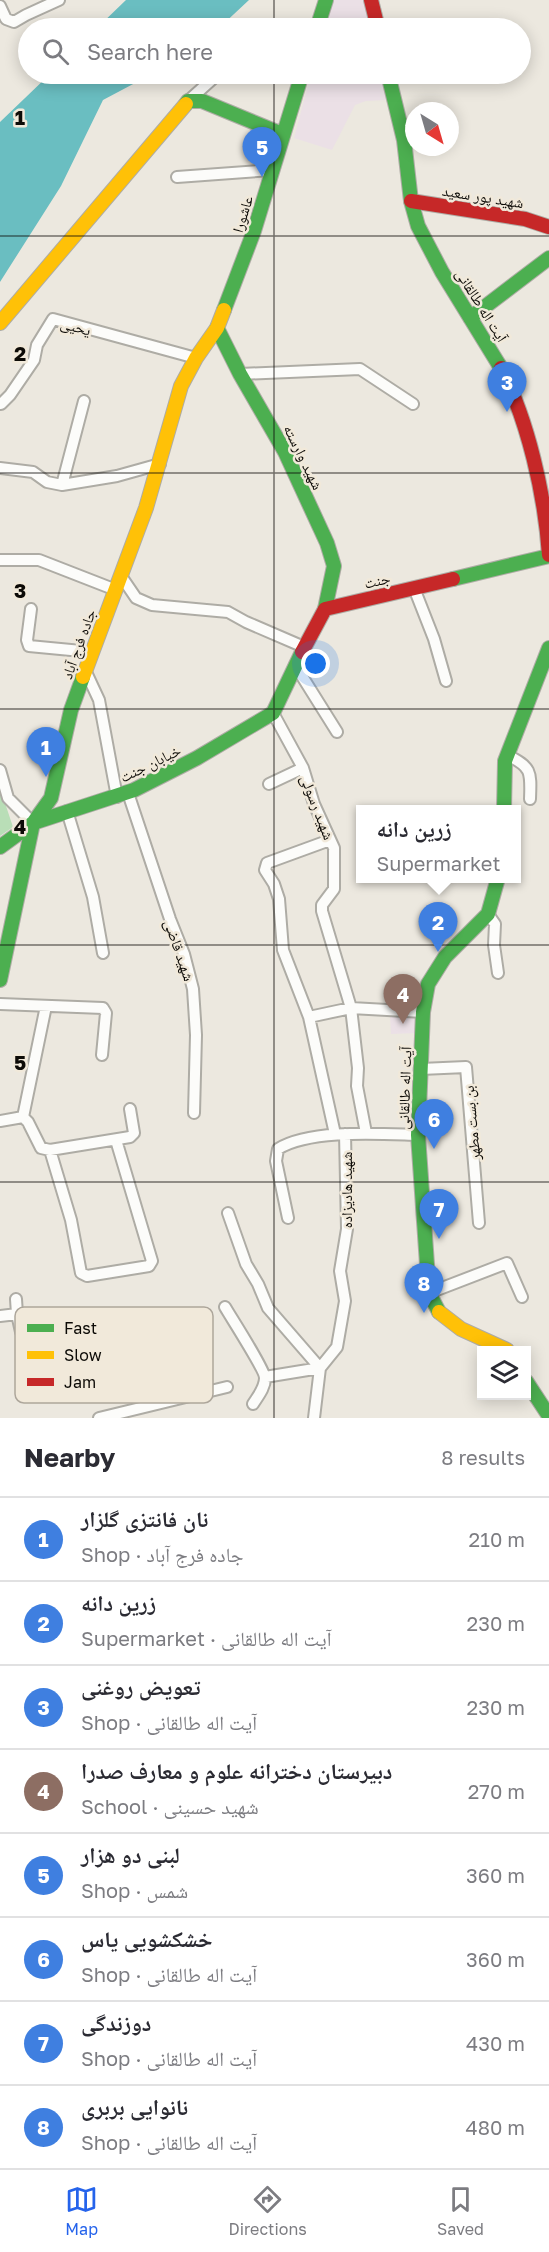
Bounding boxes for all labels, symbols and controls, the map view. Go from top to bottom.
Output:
search box [18,18,531,84]
icon: search [39,35,72,68]
text: Search here [87,38,213,65]
north arrow [405,102,459,156]
text: 1 [15,105,25,129]
pin: 5 [242,128,282,177]
street label: شهید پور سعید [441,181,525,212]
street label: عاشورا [228,193,257,235]
street label: آیت اله طالقانی [451,265,512,347]
street label: یحیی [58,313,94,341]
text: 2 [14,341,26,365]
pin: 3 [488,362,526,412]
street label: شهید وارسته [280,421,328,493]
street label: جنت [362,568,392,592]
text: 3 [14,578,26,602]
street label: جاده فرج آباد [57,606,101,682]
your location [301,649,330,678]
pin: 1 [26,728,66,777]
street label: خیابان جنت [117,740,185,787]
street label: شهید رسولی [296,772,339,843]
popup [356,805,521,883]
text: 4 [14,814,26,838]
text: زرین دانه [377,815,451,842]
text: Supermarket [377,851,500,875]
pin: 2 [418,902,458,952]
street label: شهید قاضی [159,917,199,984]
pin: 4 [384,974,422,1024]
street label: آیت اله طالقانی [394,1045,416,1130]
text: 5 [14,1050,26,1074]
street label: بن بست مطهر [459,1085,485,1162]
pin: 6 [414,1100,454,1149]
street label: شهید هادیزاده [337,1152,356,1228]
pin: 7 [420,1190,458,1239]
pin: 8 [404,1264,444,1313]
legend [15,1307,213,1403]
text: Fast [64,1318,97,1338]
text: Slow [64,1345,102,1365]
map controls [477,1346,531,1400]
button: layers [477,1346,531,1400]
text: Jam [64,1372,96,1392]
text: Nearby [24,1442,115,1473]
text: 8 results [441,1445,525,1469]
text: نان فانتزی گلزار [81,1505,208,1532]
text: 1 [38,1527,49,1551]
text: 210 m [469,1527,525,1551]
text: Shop · جاده فرج آباد [81,1542,243,1566]
text: زرین دانه [81,1589,156,1616]
text: 2 [37,1611,50,1635]
text: 230 m [467,1611,525,1635]
text: Supermarket · آیت اله طالقانی [81,1626,331,1650]
text: تعویض روغنی [81,1673,201,1700]
text: 3 [37,1695,50,1719]
text: 230 m [467,1695,525,1719]
text: Shop · آیت اله طالقانی [81,1710,257,1734]
text: دبیرستان دخترانه علوم و معارف صدرا [81,1757,392,1784]
text: 4 [37,1779,50,1803]
text: 270 m [468,1779,525,1803]
text: School · شهید حسینی [81,1794,259,1818]
text: لبنی دو هزار [81,1841,180,1868]
text: 5 [37,1863,50,1887]
text: 360 m [466,1863,525,1887]
text: Shop · شمس [81,1878,188,1902]
text: خشکشویی یاس [81,1925,212,1952]
text: 6 [37,1947,50,1971]
text: 360 m [466,1947,525,1971]
text: Shop · آیت اله طالقانی [81,1962,257,1986]
text: دوزندگی [81,2009,151,2036]
text: 7 [38,2031,49,2055]
text: 430 m [466,2031,525,2055]
text: Shop · آیت اله طالقانی [81,2046,257,2070]
text: نانوایی بربری [81,2093,188,2120]
text: 8 [37,2115,50,2139]
text: 480 m [466,2115,525,2139]
text: Shop · آیت اله طالقانی [81,2130,257,2154]
tab: Map [65,2183,98,2239]
tab: Directions [229,2183,307,2239]
tab: Saved [437,2183,484,2239]

